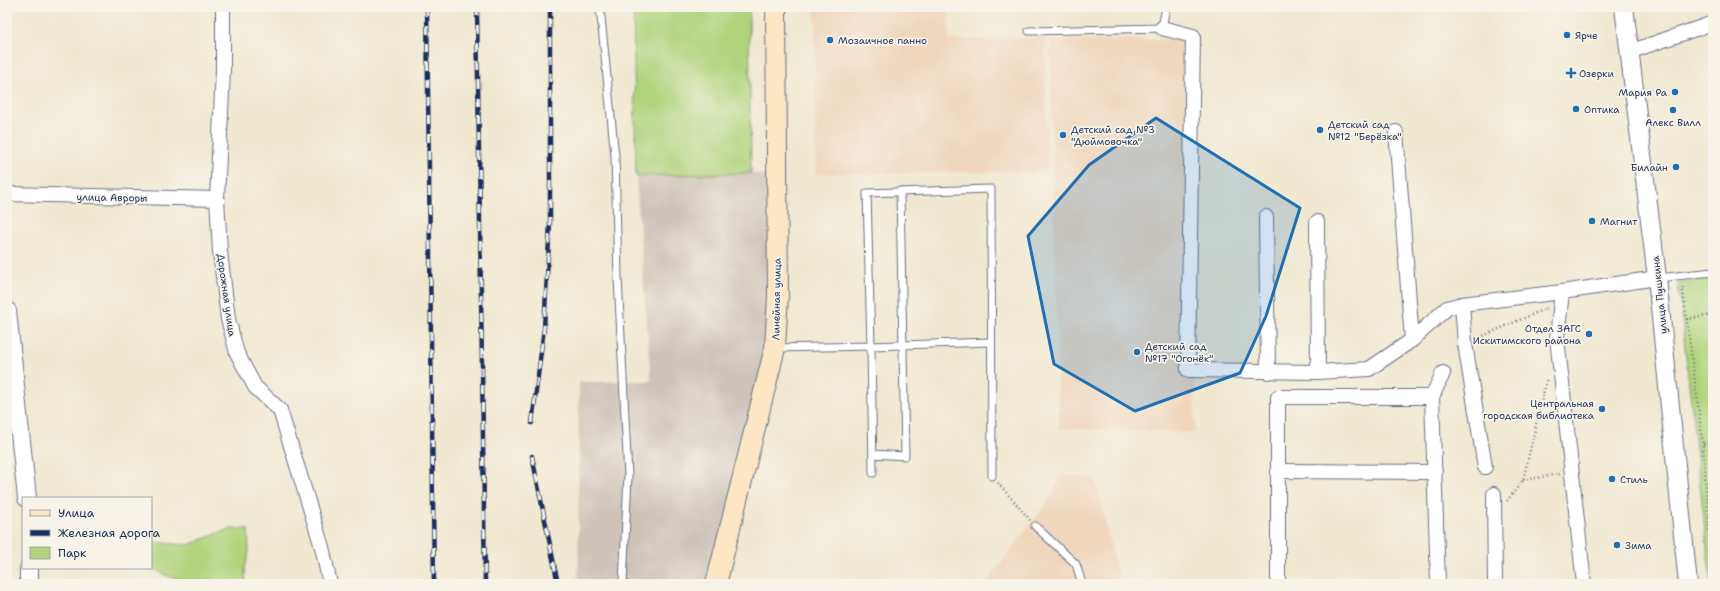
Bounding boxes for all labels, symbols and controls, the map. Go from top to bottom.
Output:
place label: Ярче [1575,29,1598,42]
marker: Ярче [1562,30,1572,40]
place label: Мозаичное панно [838,34,927,47]
marker: Мозаичное панно [825,35,835,45]
place label: Озерки [1579,67,1615,80]
marker: Озерки [1566,68,1576,78]
place label: Мария Ра [1618,86,1668,99]
marker: Мария Ра [1670,87,1680,97]
place label: Оптика [1584,103,1620,116]
marker: Оптика [1571,104,1581,114]
marker: Алекс Вилл [1668,105,1678,115]
place label: Алекс Вилл [1645,116,1701,129]
place label: Детский сад №12 "Берёзка" [1328,118,1402,143]
place label: Детский сад №3 "Дюймовочка" [1071,123,1155,148]
marker: Детский сад №12 "Берёзка" [1315,125,1325,135]
marker: Детский сад №3 "Дюймовочка" [1058,130,1068,140]
place label: Билайн [1631,161,1668,174]
marker: Билайн [1671,162,1681,172]
street label: улица Авроры [76,190,148,205]
place label: Магнит [1600,215,1638,228]
marker: Магнит [1587,216,1597,226]
street label: Дорожная улица [214,253,239,338]
street label: улица Пушкина [1649,254,1670,335]
street label: Линейная улица [769,257,784,340]
place label: Отдел ЗАГС Искитимского района [1473,322,1582,347]
marker: Отдел ЗАГС Искитимского района [1584,329,1594,339]
place label: Детский сад №17 "Огонёк" [1145,340,1214,365]
marker: Детский сад №17 "Огонёк" [1132,347,1142,357]
place label: Центральная городская библиотека [1483,397,1595,422]
marker: Центральная городская библиотека [1597,404,1607,414]
place label: Стиль [1620,473,1648,486]
marker: Стиль [1607,474,1617,484]
legend [22,497,152,569]
text: Улица [58,505,95,521]
text: Железная дорога [58,525,161,541]
place label: Зима [1625,539,1652,552]
marker: Зима [1612,540,1622,550]
text: Парк [58,545,87,561]

